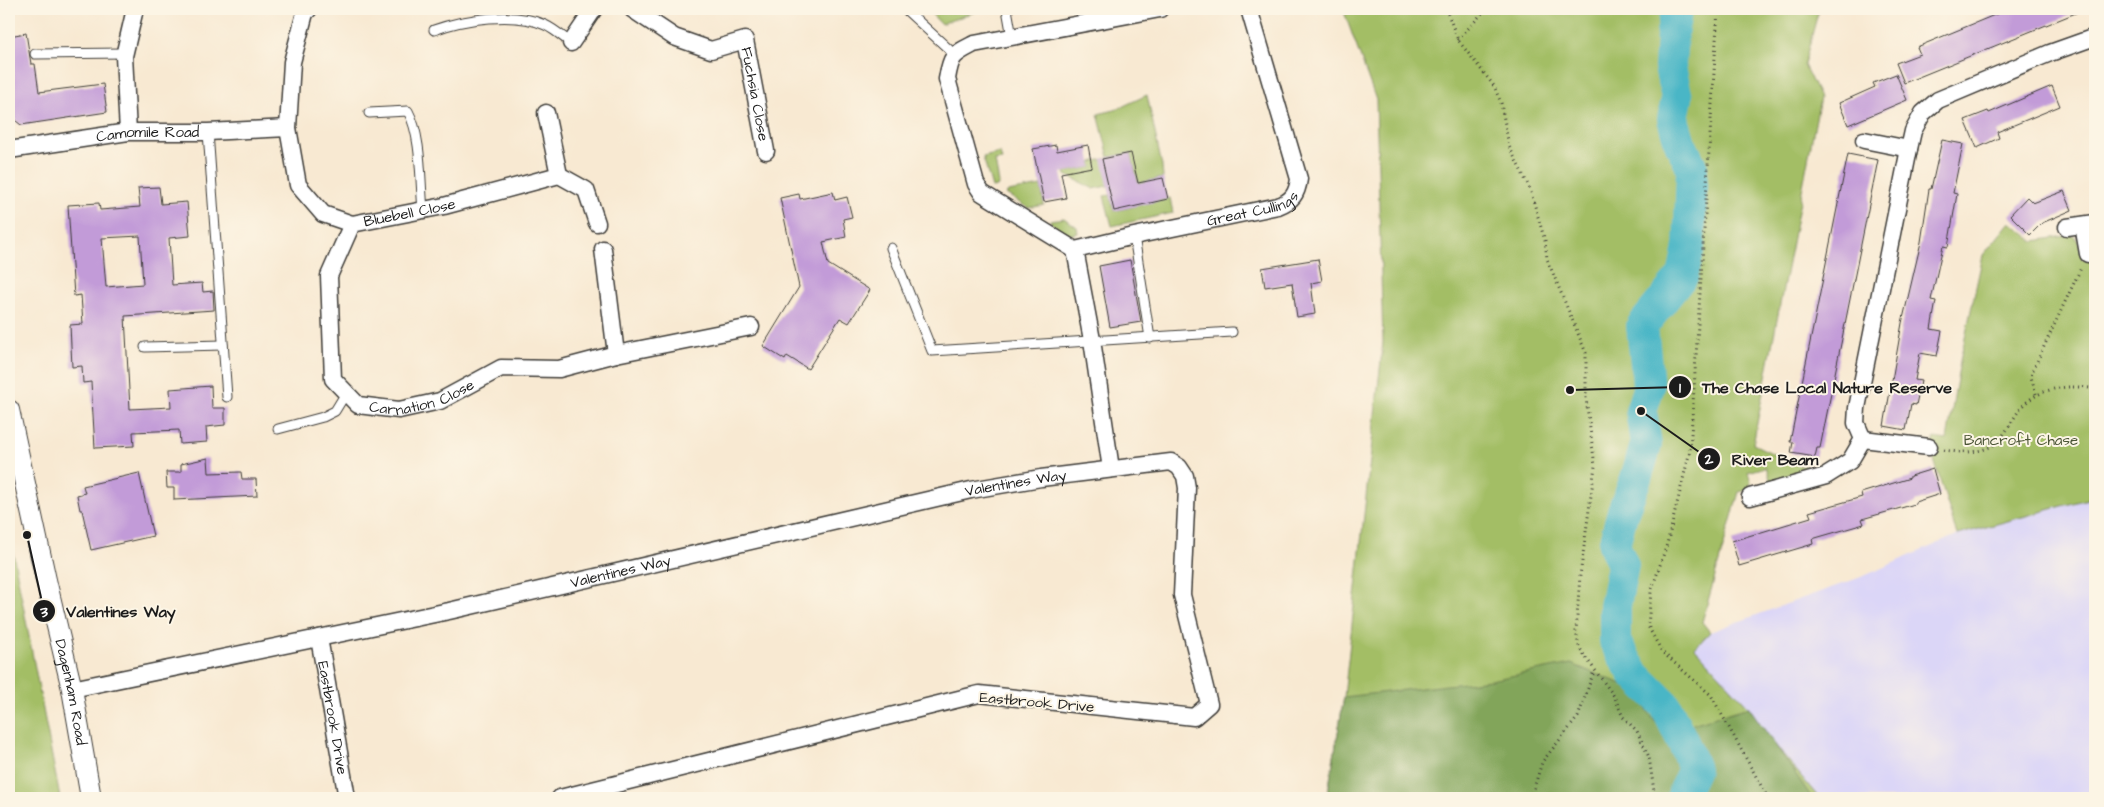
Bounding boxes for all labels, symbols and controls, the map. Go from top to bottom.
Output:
street label: Fuchsia Close [736,45,774,143]
street label: Camomile Road [95,122,200,148]
street label: Great Cullings [1205,187,1304,232]
street label: Bluebell Close [362,193,458,232]
callout: The Chase Local Nature Reserve [1667,372,1962,403]
street label: Carnation Close [368,374,478,421]
text: The Chase Local Nature Reserve [1701,377,1952,399]
text: 1 [1679,378,1681,399]
park label: Bancroft Chase [1964,430,2078,451]
callout: River Beam [1697,444,1828,475]
text: 2 [1704,449,1714,470]
text: River Beam [1732,449,1819,471]
street label: Valentines Way [963,465,1068,502]
street label: Valentines Way [568,550,673,594]
callout: Valentines Way [31,596,186,627]
text: Valentines Way [65,601,176,624]
text: 3 [39,602,48,623]
street label: Dagenham Road [49,637,92,747]
street label: Eastbrook Drive [312,659,353,776]
street label: Eastbrook Drive [979,687,1095,718]

